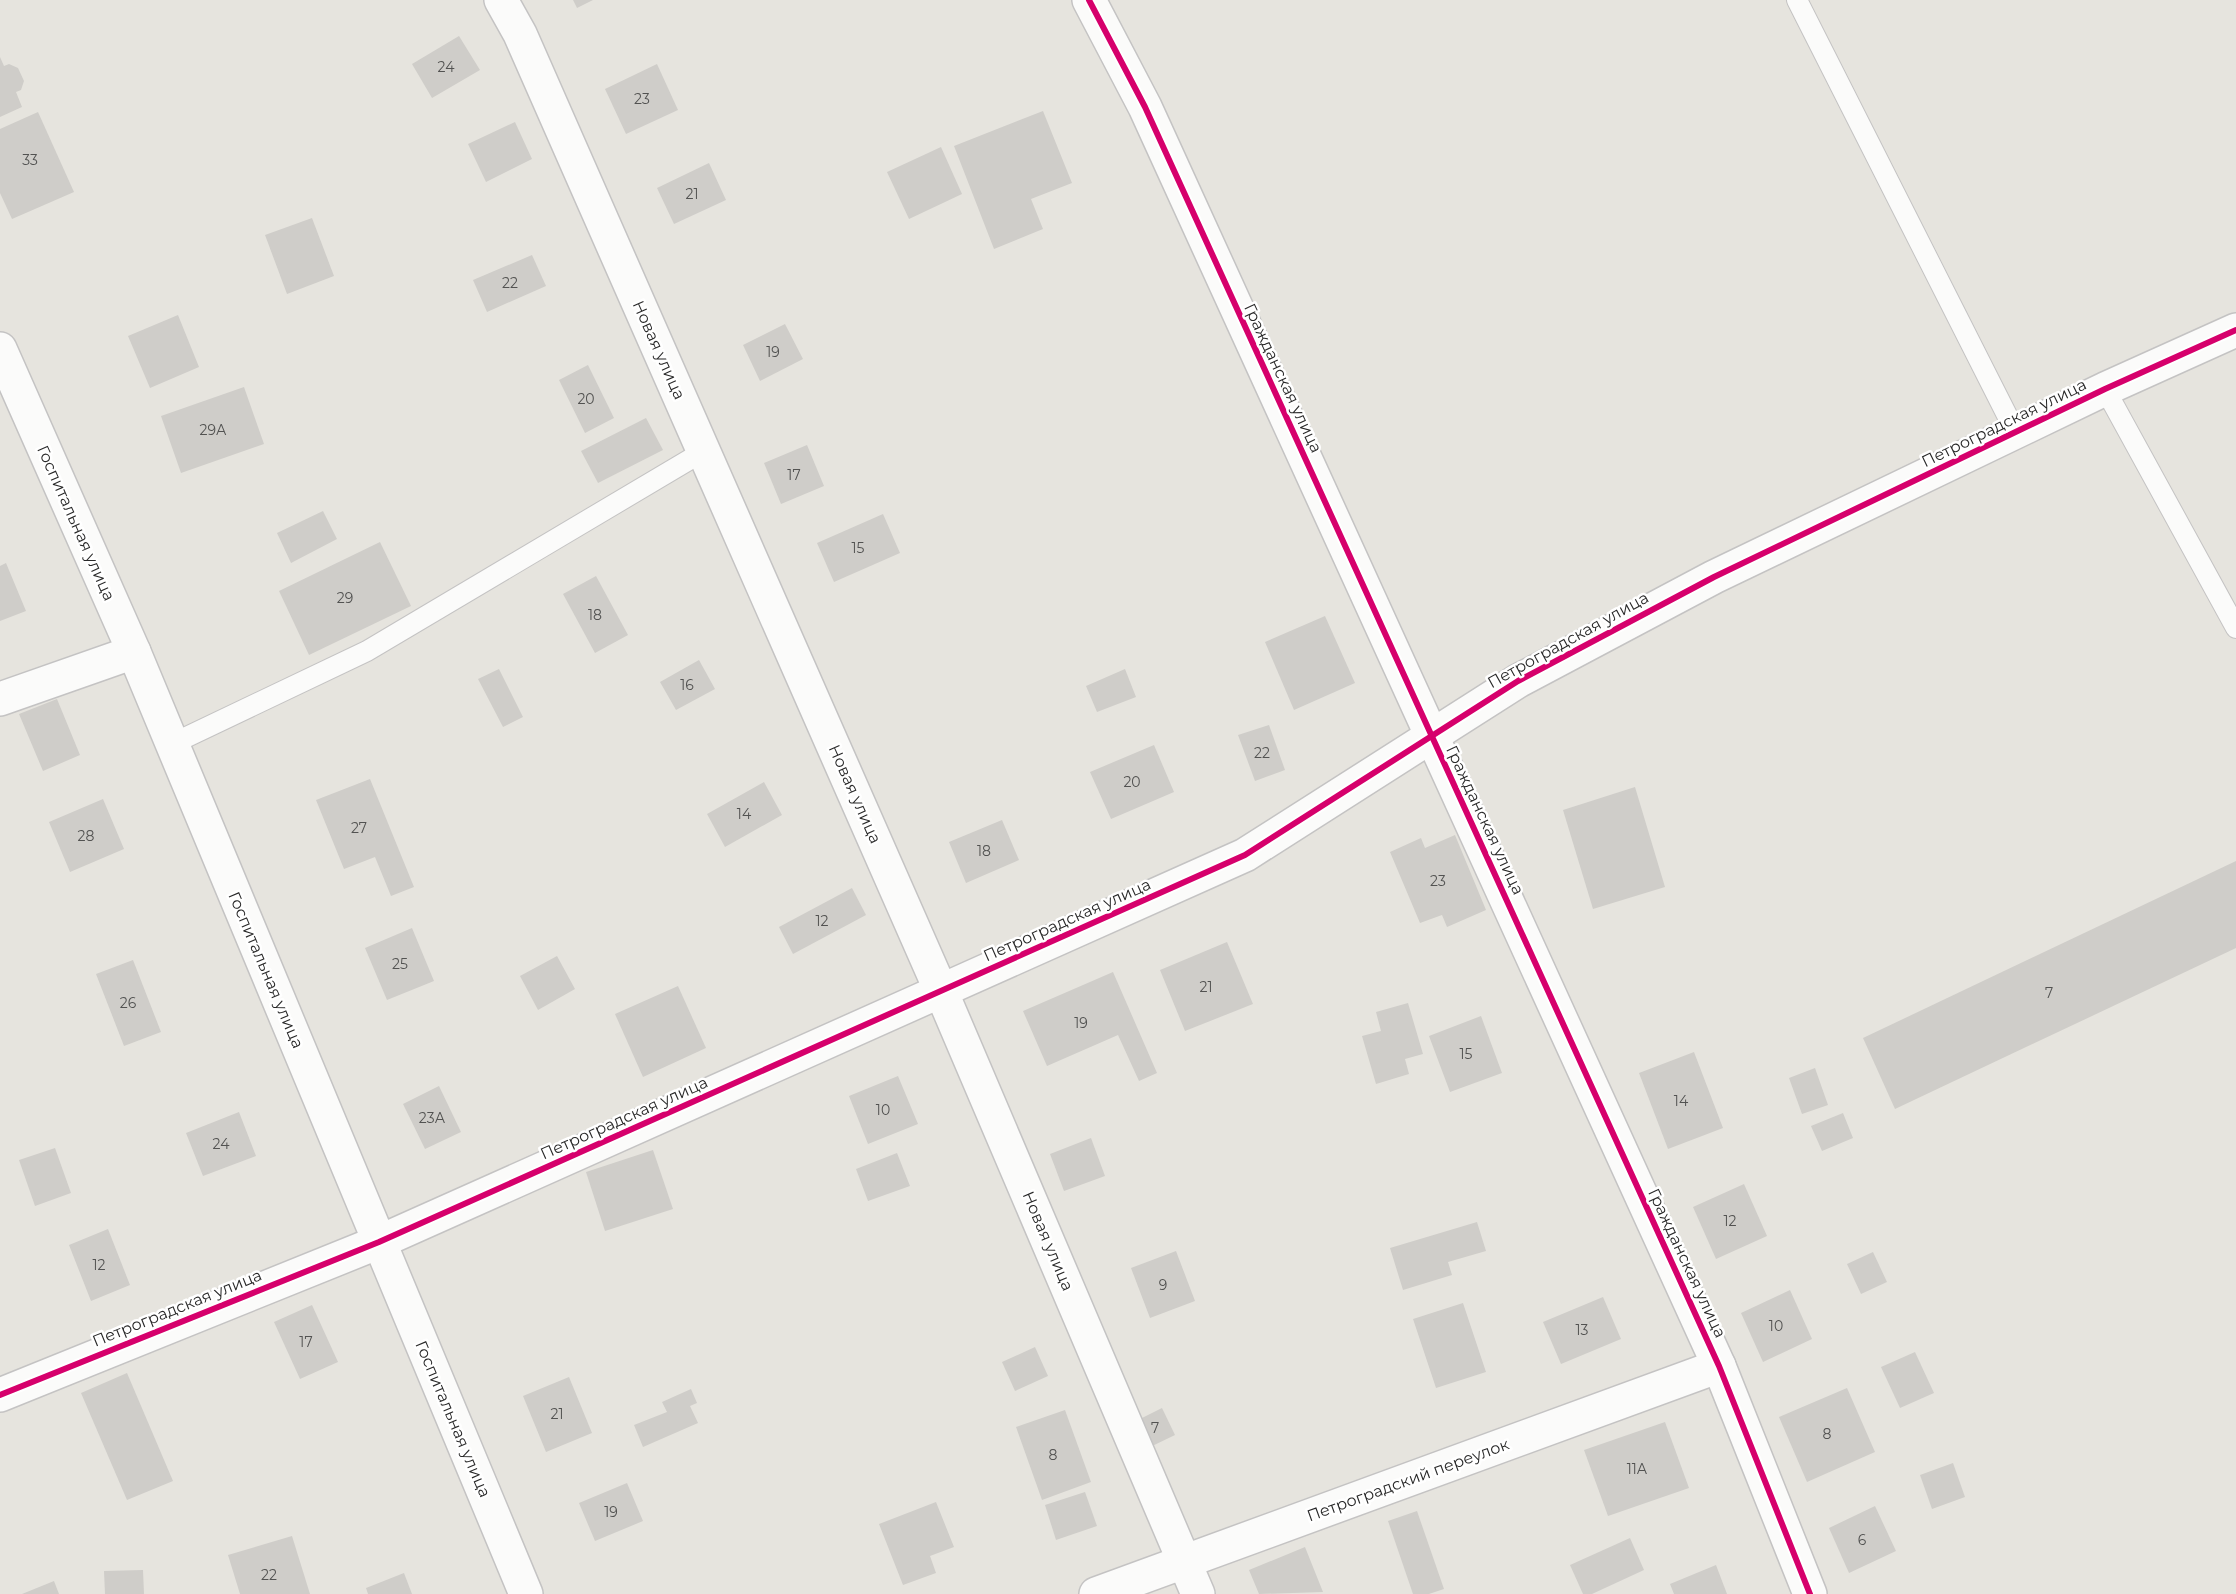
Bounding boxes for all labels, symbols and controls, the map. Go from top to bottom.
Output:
house number: 24 [438,58,455,76]
house number: 23 [634,90,650,108]
house number: 33 [22,151,38,169]
house number: 21 [685,185,699,203]
house number: 22 [502,274,518,292]
street label: Новая улица [629,298,689,402]
street label: Гражданская улица [1240,300,1326,456]
house number: 19 [766,343,780,361]
street label: Петроградская улица [1918,375,2090,471]
house number: 20 [577,390,595,408]
house number: 29А [200,421,227,439]
street label: Госпитальная улица [33,442,119,604]
house number: 17 [787,466,801,484]
house number: 15 [852,539,865,557]
street label: Петроградская улица [1484,588,1652,692]
house number: 29 [337,589,353,607]
house number: 18 [588,606,602,624]
house number: 16 [680,676,694,694]
street label: Новая улица [825,742,885,846]
street label: Гражданская улица [1442,742,1528,898]
house number: 22 [1254,744,1270,762]
house number: 20 [1123,773,1141,791]
house number: 14 [737,805,752,823]
house number: 27 [351,819,367,837]
house number: 28 [78,827,95,845]
house number: 18 [977,842,991,860]
house number: 23 [1430,872,1446,890]
street label: Петроградская улица [980,875,1154,965]
street label: Госпитальная улица [224,889,308,1051]
house number: 12 [815,912,829,930]
house number: 25 [392,955,408,973]
house number: 21 [1199,978,1213,996]
house number: 7 [2045,984,2053,1002]
house number: 26 [120,994,137,1012]
house number: 19 [1074,1014,1088,1032]
house number: 15 [1460,1045,1473,1063]
street label: Петроградская улица [537,1073,711,1163]
house number: 14 [1674,1092,1689,1110]
house number: 10 [876,1101,890,1119]
house number: 23А [419,1109,446,1127]
house number: 24 [213,1135,230,1153]
street label: Гражданская улица [1644,1185,1730,1341]
street label: Новая улица [1019,1188,1077,1294]
house number: 12 [1723,1212,1737,1230]
house number: 12 [92,1256,106,1274]
street label: Петроградская улица [90,1265,264,1351]
house number: 9 [1159,1276,1167,1294]
house number: 10 [1769,1317,1783,1335]
house number: 13 [1576,1321,1589,1339]
house number: 17 [299,1333,313,1351]
street label: Госпитальная улица [411,1338,495,1500]
house number: 21 [550,1405,564,1423]
house number: 7 [1151,1419,1159,1437]
house number: 8 [1823,1425,1832,1443]
street label: Петроградский переулок [1304,1434,1512,1525]
house number: 8 [1049,1446,1058,1464]
house number: 11А [1627,1460,1648,1478]
house number: 19 [604,1503,618,1521]
house number: 6 [1858,1531,1867,1549]
house number: 22 [261,1566,277,1584]

